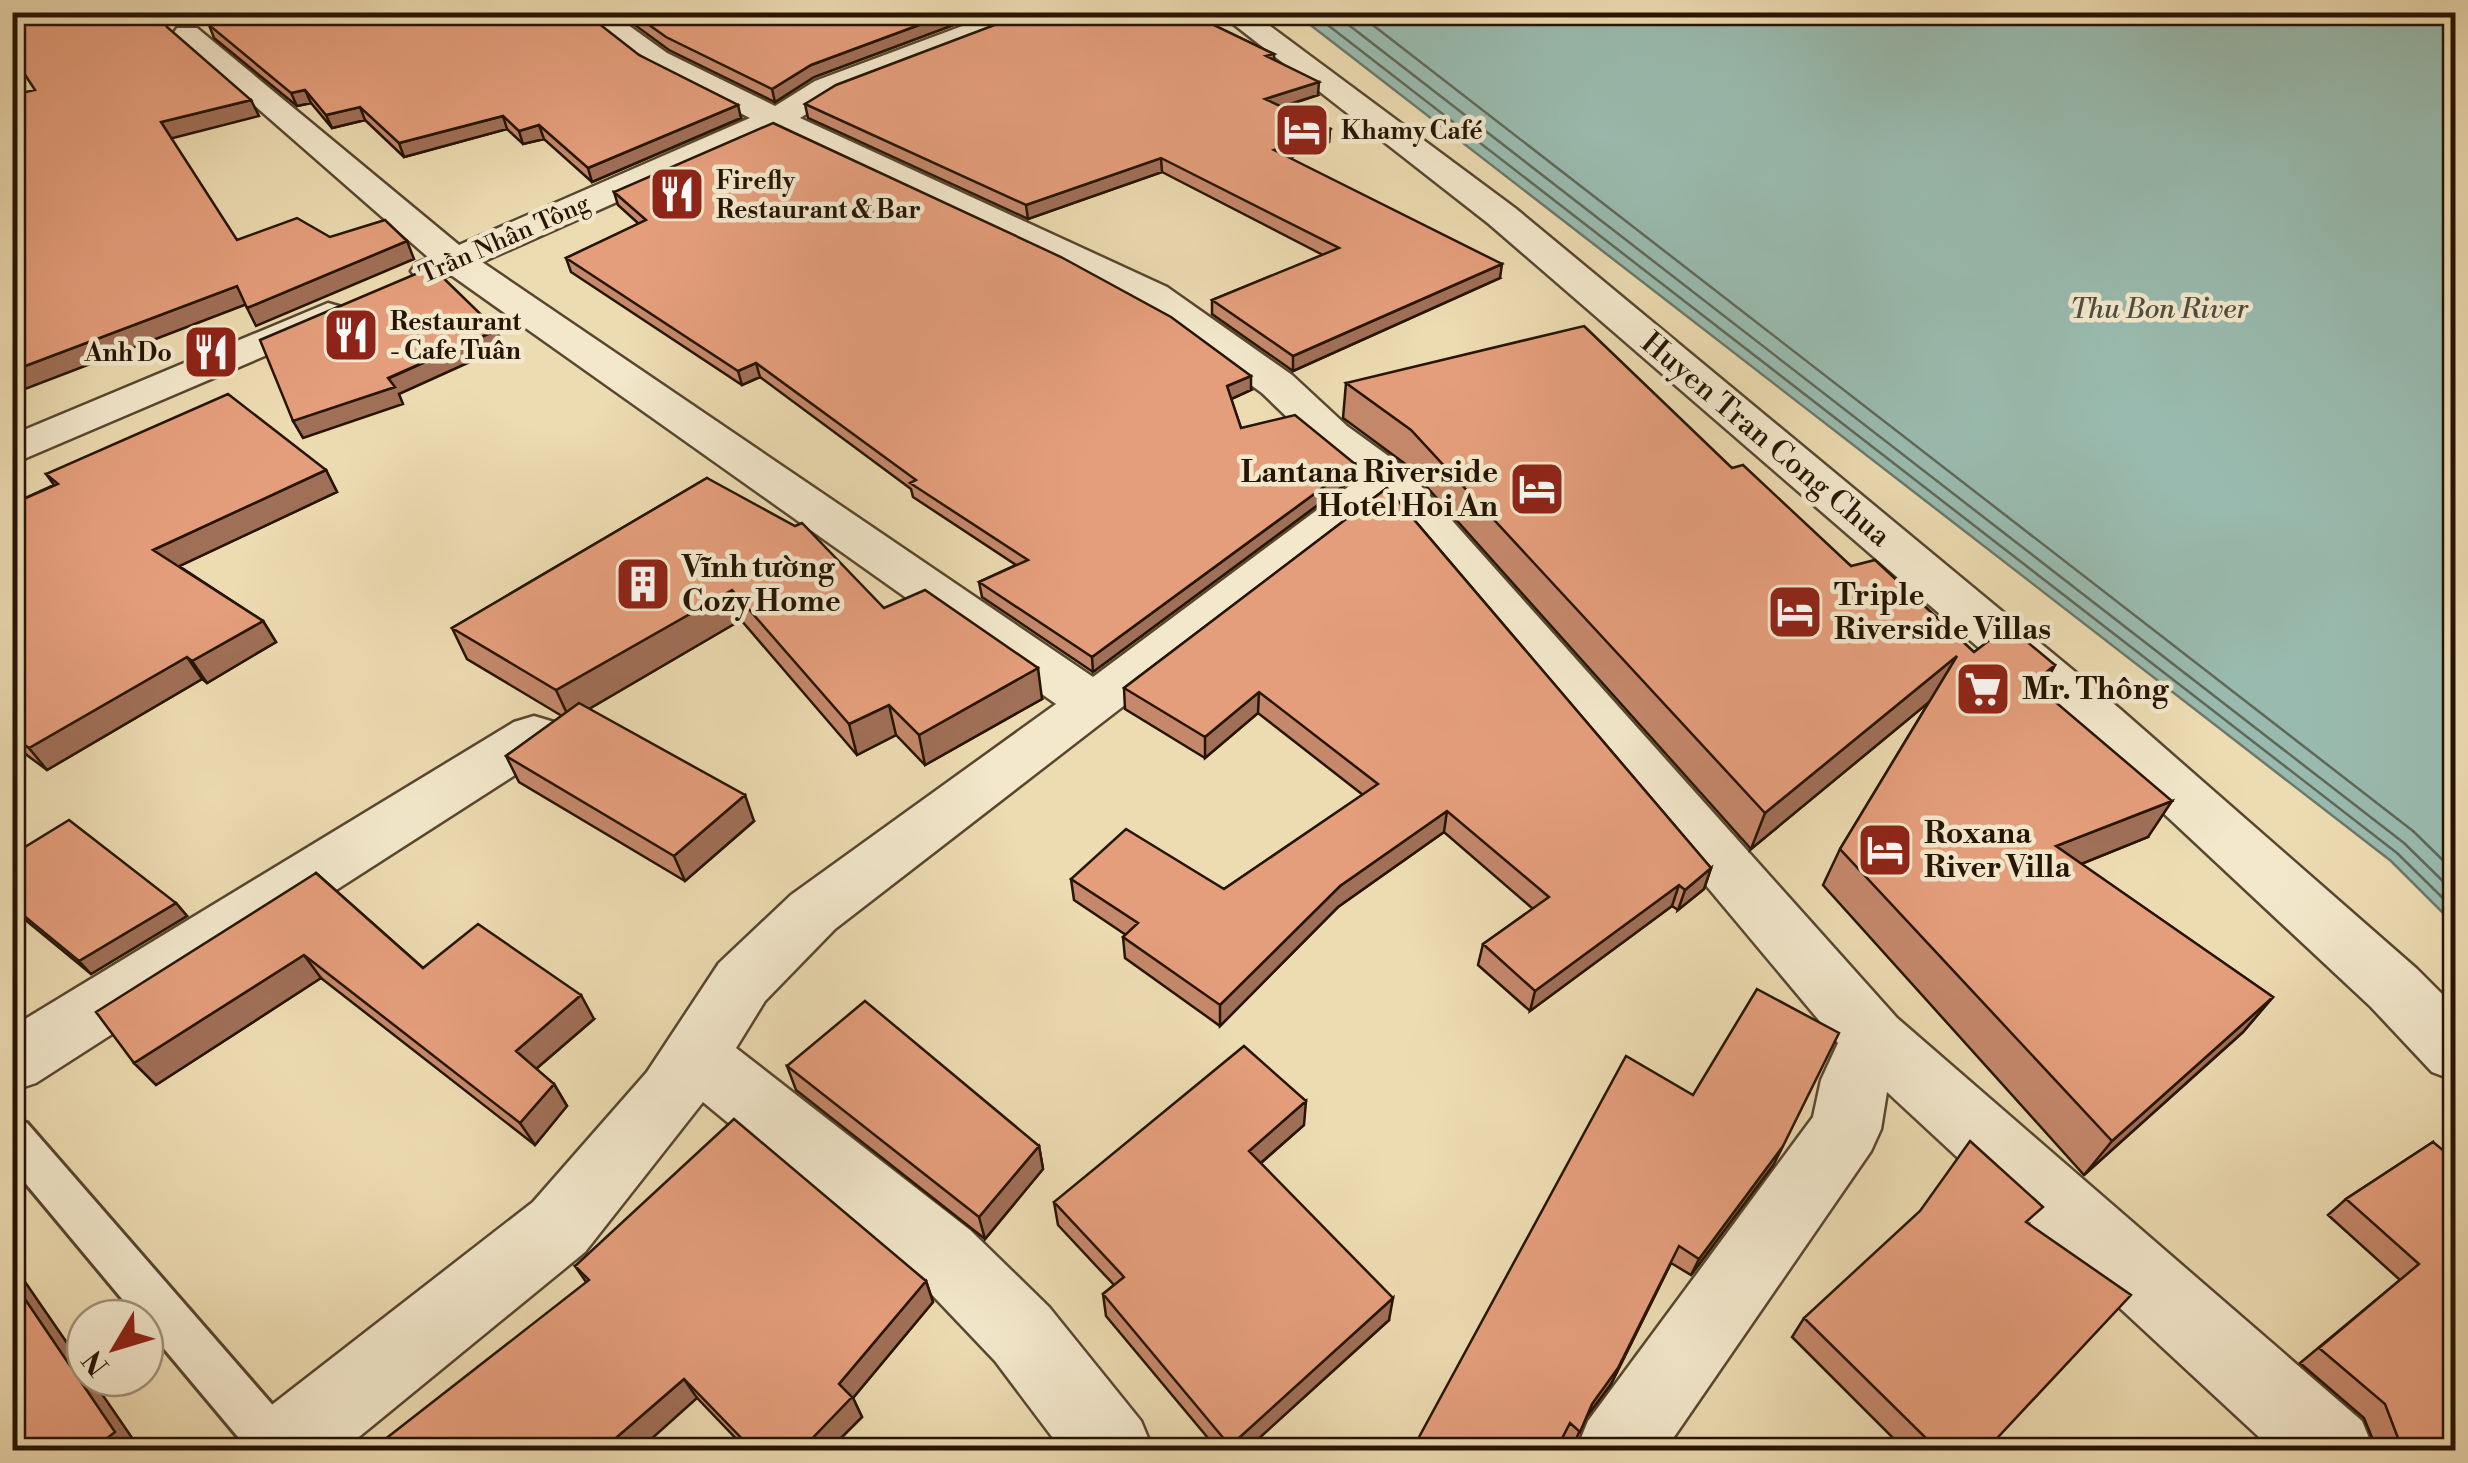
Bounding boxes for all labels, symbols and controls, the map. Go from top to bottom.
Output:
hotel icon: Khamy Café [1272,100,1332,160]
place label: Khamy Café [1341,116,1483,147]
restaurant icon: Firefly Restaurant & Bar [647,164,707,224]
place label: Firefly Restaurant & Bar [716,166,921,226]
street label: Trần Nhân Tông [415,188,595,291]
water label: Thu Bon River [2070,292,2249,327]
restaurant icon: Restaurant - Cafe Tuân [321,305,381,365]
place label: Restaurant - Cafe Tuân [390,307,522,367]
restaurant icon: Anh Do [181,322,241,382]
street label: Huyen Tran Cong Chua [1633,324,1899,556]
place label: Anh Do [84,338,172,369]
place label: Lantana Riverside Hotel Hoi An [1241,454,1499,526]
hotel icon: Lantana Riverside Hotel Hoi An [1507,459,1567,519]
place label: Vĩnh tường Cozy Home [681,549,841,621]
building icon: Vĩnh tường Cozy Home [613,554,673,614]
place label: Triple Riverside Villas [1834,577,2051,649]
hotel icon: Triple Riverside Villas [1765,582,1825,642]
supermarket icon: Mr. Thông [1953,659,2013,719]
place label: Mr. Thông [2022,671,2169,709]
place label: Roxana River Villa [1924,815,2071,887]
hotel icon: Roxana River Villa [1855,820,1915,880]
north arrow [65,1298,165,1398]
text: N [76,1343,117,1382]

